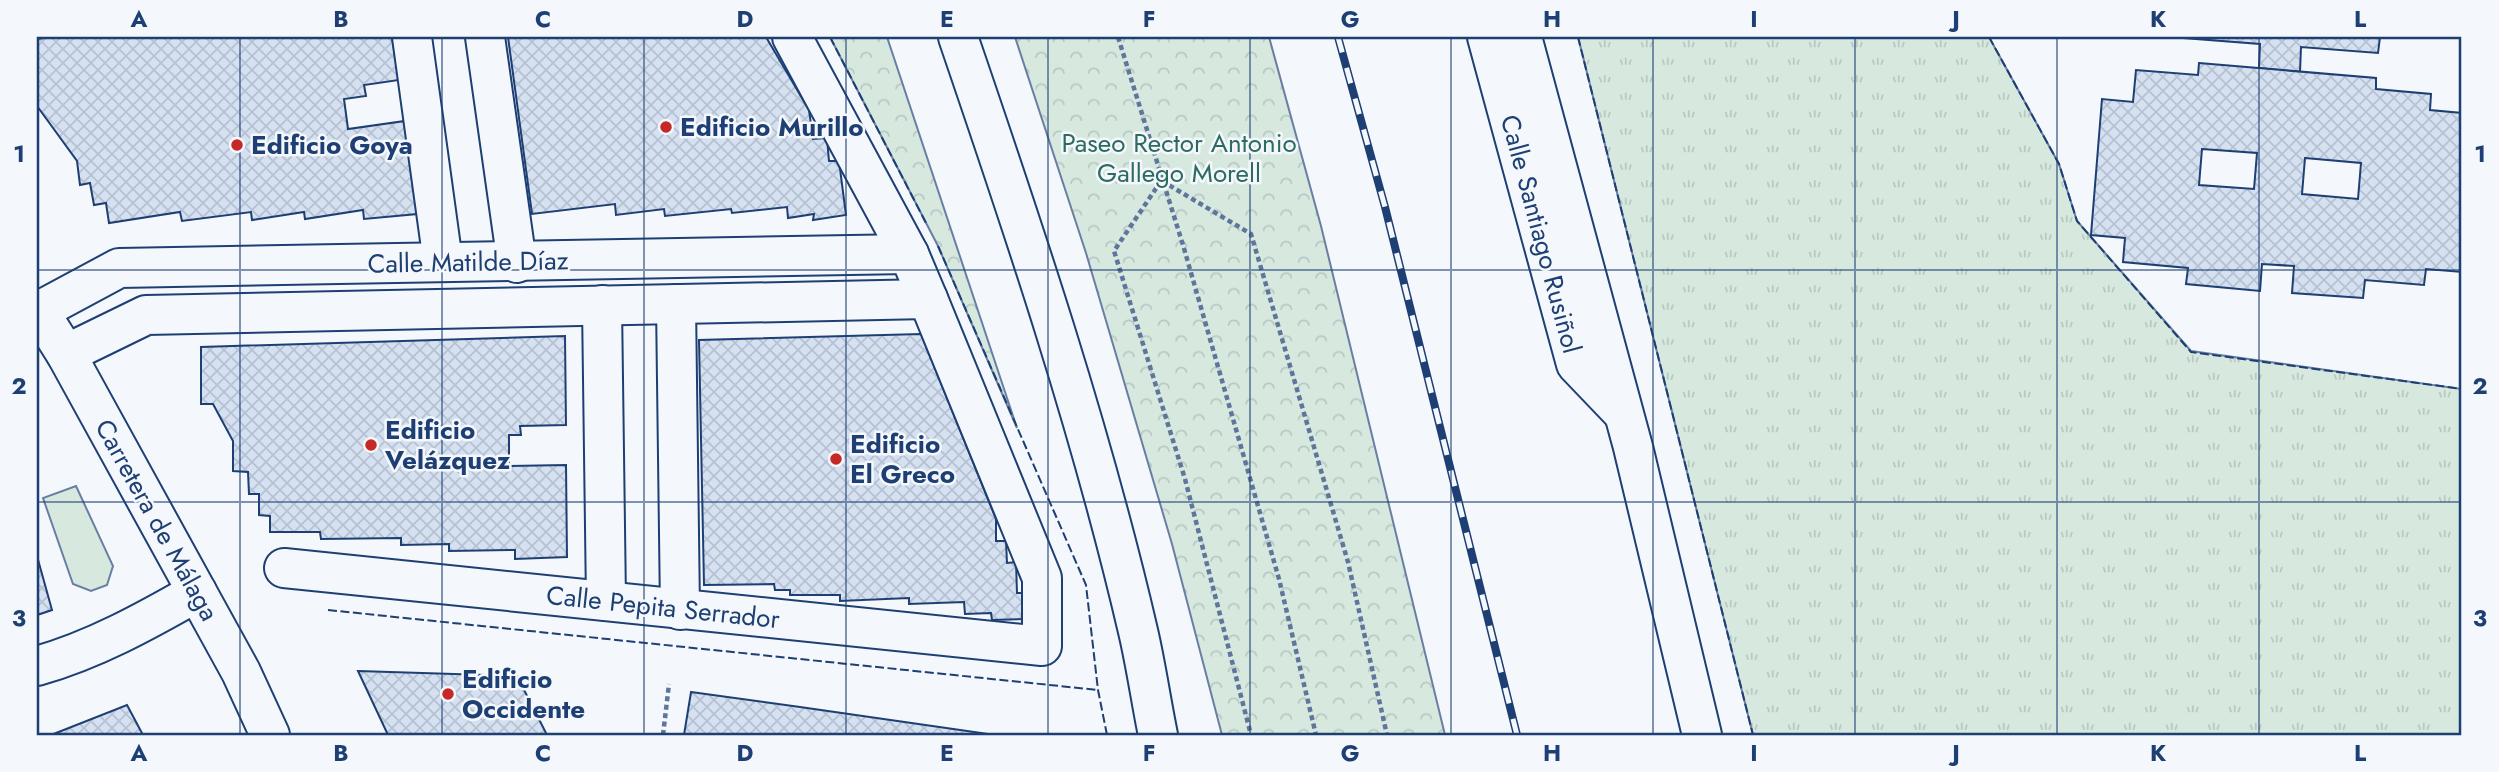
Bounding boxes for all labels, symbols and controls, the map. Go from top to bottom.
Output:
text: A [130,2,148,36]
text: B [333,2,349,36]
text: C [535,2,551,36]
text: D [737,2,754,36]
text: E [940,2,954,36]
text: F [1143,2,1155,36]
text: G [1341,2,1359,36]
text: H [1543,2,1561,36]
text: I [1750,2,1758,36]
text: J [1948,2,1960,36]
text: K [2150,2,2167,36]
text: L [2354,2,2367,36]
place label: Edificio Murillo [680,108,864,146]
street label: Calle Santiago Rusiñol [1491,111,1591,357]
marker: Edificio Murillo [658,119,674,135]
park label: Paseo Rector Antonio Gallego Morell [1061,124,1297,192]
place label: Edificio Goya [251,126,413,164]
text: 1 [13,137,25,171]
marker: Edificio Goya [229,137,245,153]
text: 1 [2474,137,2486,171]
street label: Calle Matilde Díaz [367,241,569,283]
text: 2 [11,369,27,403]
text: 2 [2472,369,2488,403]
place label: Edificio Velázquez [384,411,511,479]
street label: Carretera de Málaga [86,412,228,628]
place label: Edificio El Greco [850,425,955,493]
marker: Edificio Velázquez [363,437,379,453]
marker: Edificio El Greco [828,451,844,467]
street label: Calle Pepita Serrador [544,576,782,638]
text: 3 [12,601,26,635]
text: 3 [2473,601,2487,635]
place label: Edificio Occidente [462,660,585,728]
marker: Edificio Occidente [440,686,456,702]
text: A [130,736,148,770]
text: B [333,736,349,770]
text: C [535,736,551,770]
text: D [737,736,754,770]
text: E [940,736,954,770]
text: F [1143,736,1155,770]
text: G [1341,736,1359,770]
text: H [1543,736,1561,770]
text: I [1750,736,1758,770]
text: J [1948,736,1960,770]
text: K [2150,736,2167,770]
text: L [2354,736,2367,770]

